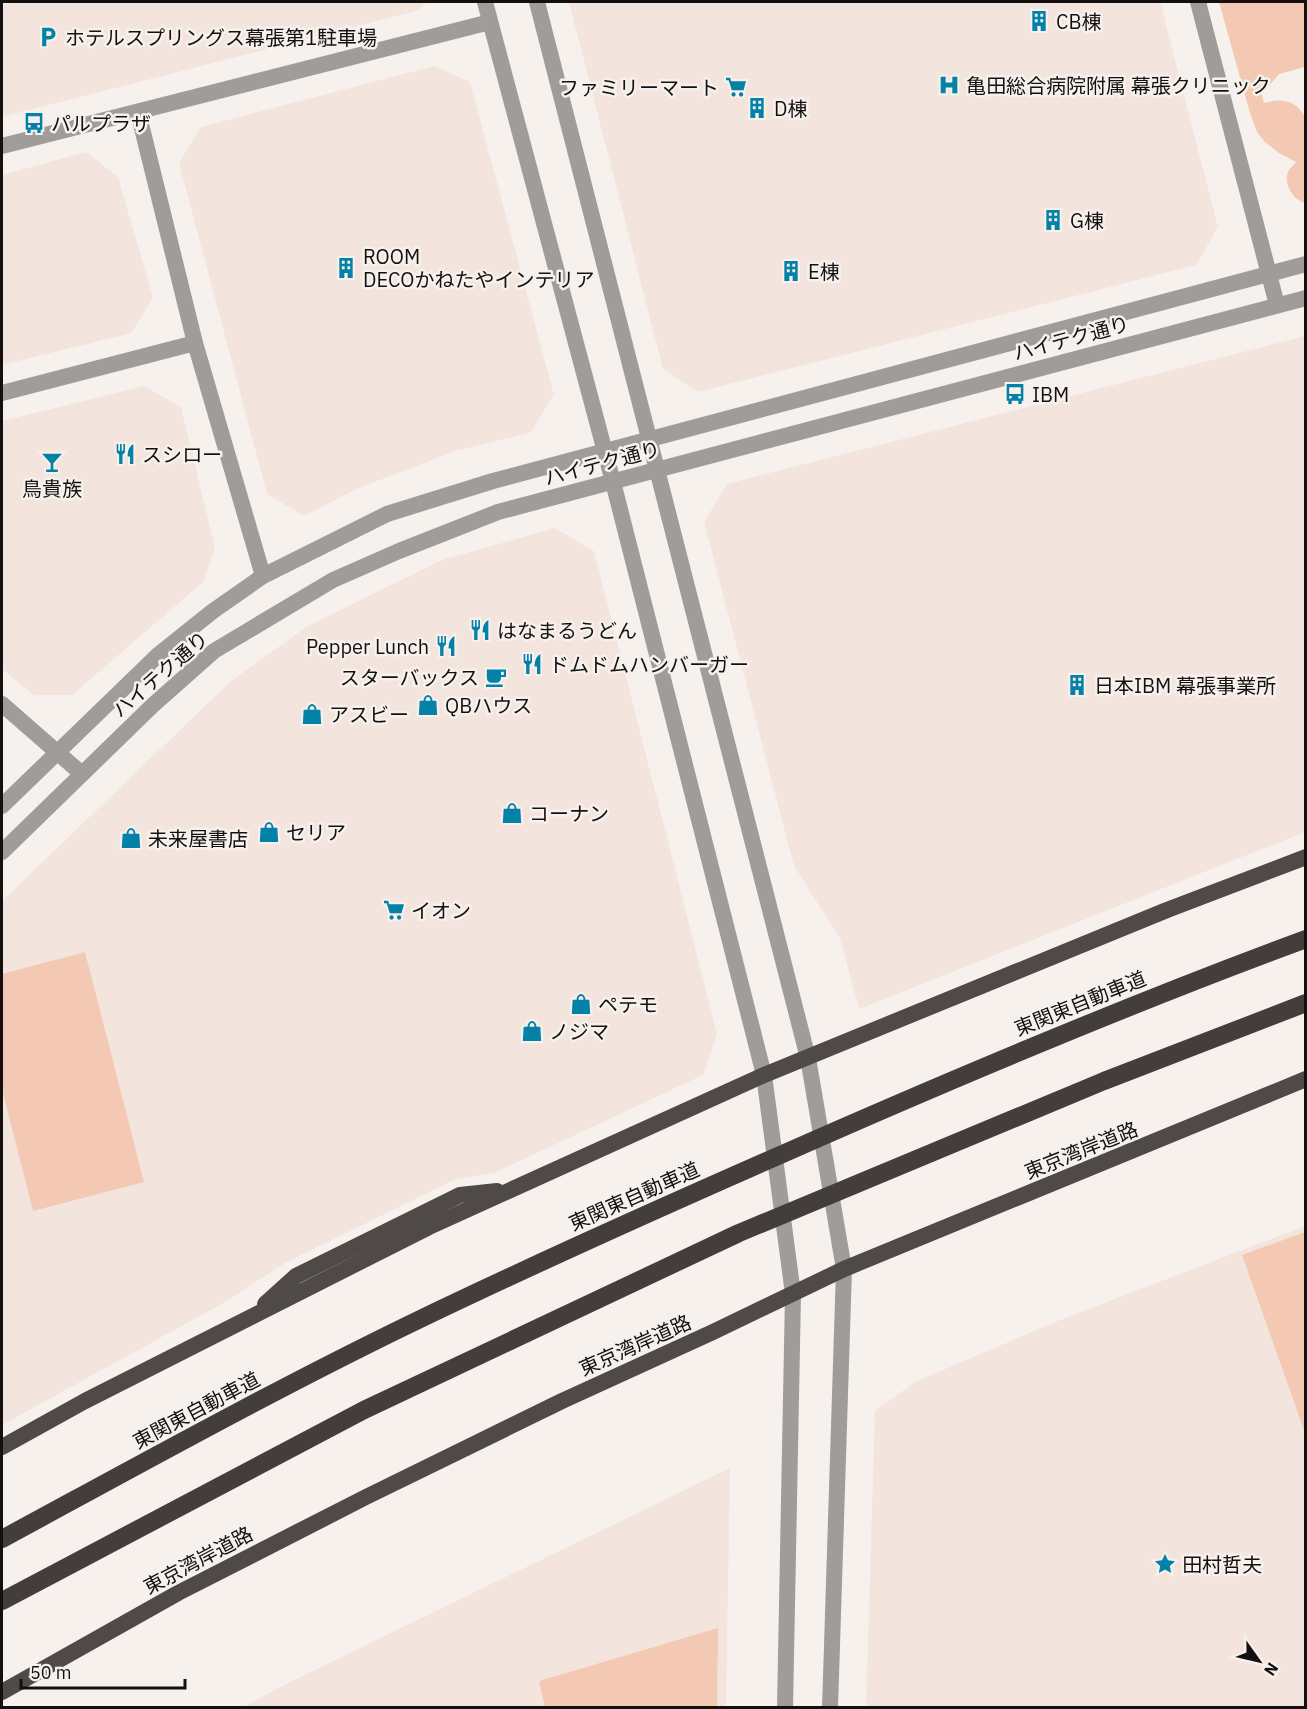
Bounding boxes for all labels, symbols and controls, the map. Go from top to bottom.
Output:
place label: CB棟 [1056,8,1101,35]
building icon: CB棟 [1027,9,1051,33]
place label: ホテルスプリングス幕張第1駐車場 [65,24,377,51]
parking icon: ホテルスプリングス幕張第1駐車場 [36,25,60,49]
place label: 亀田総合病院附属 幕張クリニック [966,72,1271,99]
hospital icon: 亀田総合病院附属 幕張クリニック [937,73,961,97]
place label: ファミリーマート [559,74,719,101]
supermarket icon: ファミリーマート [724,75,748,99]
place label: D棟 [774,95,807,122]
building icon: D棟 [745,96,769,120]
place label: パルプラザ [51,110,151,137]
bus stop icon: パルプラザ [22,111,46,135]
place label: G棟 [1070,207,1104,234]
building icon: G棟 [1041,208,1065,232]
place label: ROOM DECOかねたやインテリア [363,243,594,293]
building icon: ROOM DECOかねたやインテリア [334,256,358,280]
place label: E棟 [808,258,840,285]
building icon: E棟 [779,259,803,283]
street label: ハイテク通り [1010,310,1132,366]
place label: IBM [1032,381,1069,408]
bus stop icon: IBM [1003,382,1027,406]
street label: ハイテク通り [541,435,663,491]
place label: スシロー [142,441,222,468]
restaurant icon: スシロー [113,442,137,466]
bar icon: 鳥貴族 [40,450,64,474]
place label: 鳥貴族 [22,475,82,502]
place label: はなまるうどん [497,617,637,644]
restaurant icon: はなまるうどん [468,618,492,642]
street label: ハイテク通り [106,625,214,723]
place label: Pepper Lunch [306,633,429,660]
restaurant icon: Pepper Lunch [434,634,458,658]
place label: ドムドムハンバーガー [549,651,749,678]
restaurant icon: ドムドムハンバーガー [520,652,544,676]
place label: スターバックス [340,664,479,691]
cafe icon: スターバックス [484,665,508,689]
place label: 日本IBM 幕張事業所 [1094,672,1276,699]
building icon: 日本IBM 幕張事業所 [1065,673,1089,697]
place label: QBハウス [445,692,532,719]
shop icon: QBハウス [416,693,440,717]
place label: アスビー [329,701,409,728]
shop icon: アスビー [300,702,324,726]
place label: コーナン [529,800,609,827]
shop icon: コーナン [500,801,524,825]
place label: セリア [286,819,346,846]
shop icon: セリア [257,820,281,844]
place label: 未来屋書店 [148,825,248,852]
shop icon: 未来屋書店 [119,826,143,850]
place label: イオン [411,897,471,924]
supermarket icon: イオン [382,898,406,922]
street label: 東関東自動車道 [1010,964,1150,1042]
place label: ペテモ [598,991,658,1018]
shop icon: ペテモ [569,992,593,1016]
place label: ノジマ [549,1018,609,1045]
shop icon: ノジマ [520,1019,544,1043]
street label: 東京湾岸道路 [1020,1115,1142,1185]
street label: 東関東自動車道 [565,1155,703,1237]
street label: 東京湾岸道路 [575,1308,695,1382]
street label: 東関東自動車道 [128,1365,264,1455]
street label: 東京湾岸道路 [139,1520,257,1600]
place label: 田村哲夫 [1182,1551,1262,1578]
place icon: 田村哲夫 [1153,1552,1177,1576]
north arrow [1229,1631,1289,1691]
scale bar [21,1652,184,1690]
text: N [1260,1659,1283,1680]
text: 50 m [30,1661,72,1684]

